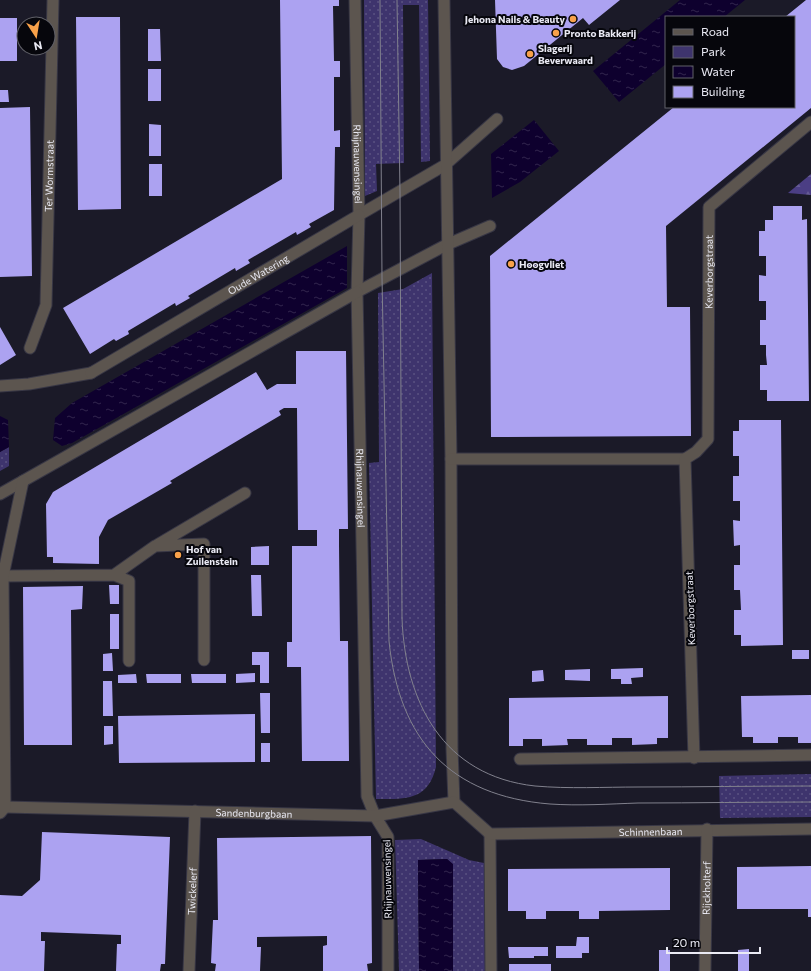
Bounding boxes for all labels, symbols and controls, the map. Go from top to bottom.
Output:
place label: Jehona Nails & Beauty [465,13,566,25]
marker: Jehona Nails & Beauty [568,14,578,24]
north arrow [16,16,56,56]
legend [665,16,795,108]
text: Road [701,24,729,38]
place label: Pronto Bakkerij [564,27,637,39]
marker: Pronto Bakkerij [551,28,561,38]
text: N [33,39,44,53]
place label: Slagerij Beverwaard [538,42,593,66]
text: Park [701,44,727,58]
marker: Slagerij Beverwaard [525,49,535,59]
text: Water [701,64,735,78]
text: Building [701,84,745,98]
street label: Rhijnauwensingel [351,124,365,204]
street label: Ter Wormstraat [42,140,56,212]
street label: Keverborgstraat [703,235,715,309]
street label: Oude Watering [225,252,291,297]
place label: Hoogvliet [519,258,564,270]
marker: Hoogvliet [506,259,516,269]
street label: Rhijnauwensingel [354,448,368,528]
place label: Hof van Zuilenstein [186,543,238,567]
marker: Hof van Zuilenstein [173,550,183,560]
street label: Keverborgstraat [683,571,697,645]
street label: Sandenburgbaan [215,806,292,820]
street label: Schinnenbaan [619,825,682,838]
street label: Rhijnauwensingel [380,839,394,919]
street label: Rijckholterf [700,861,713,915]
street label: Twickelerf [185,867,199,915]
scale bar [667,929,760,955]
text: 20 m [673,935,700,949]

